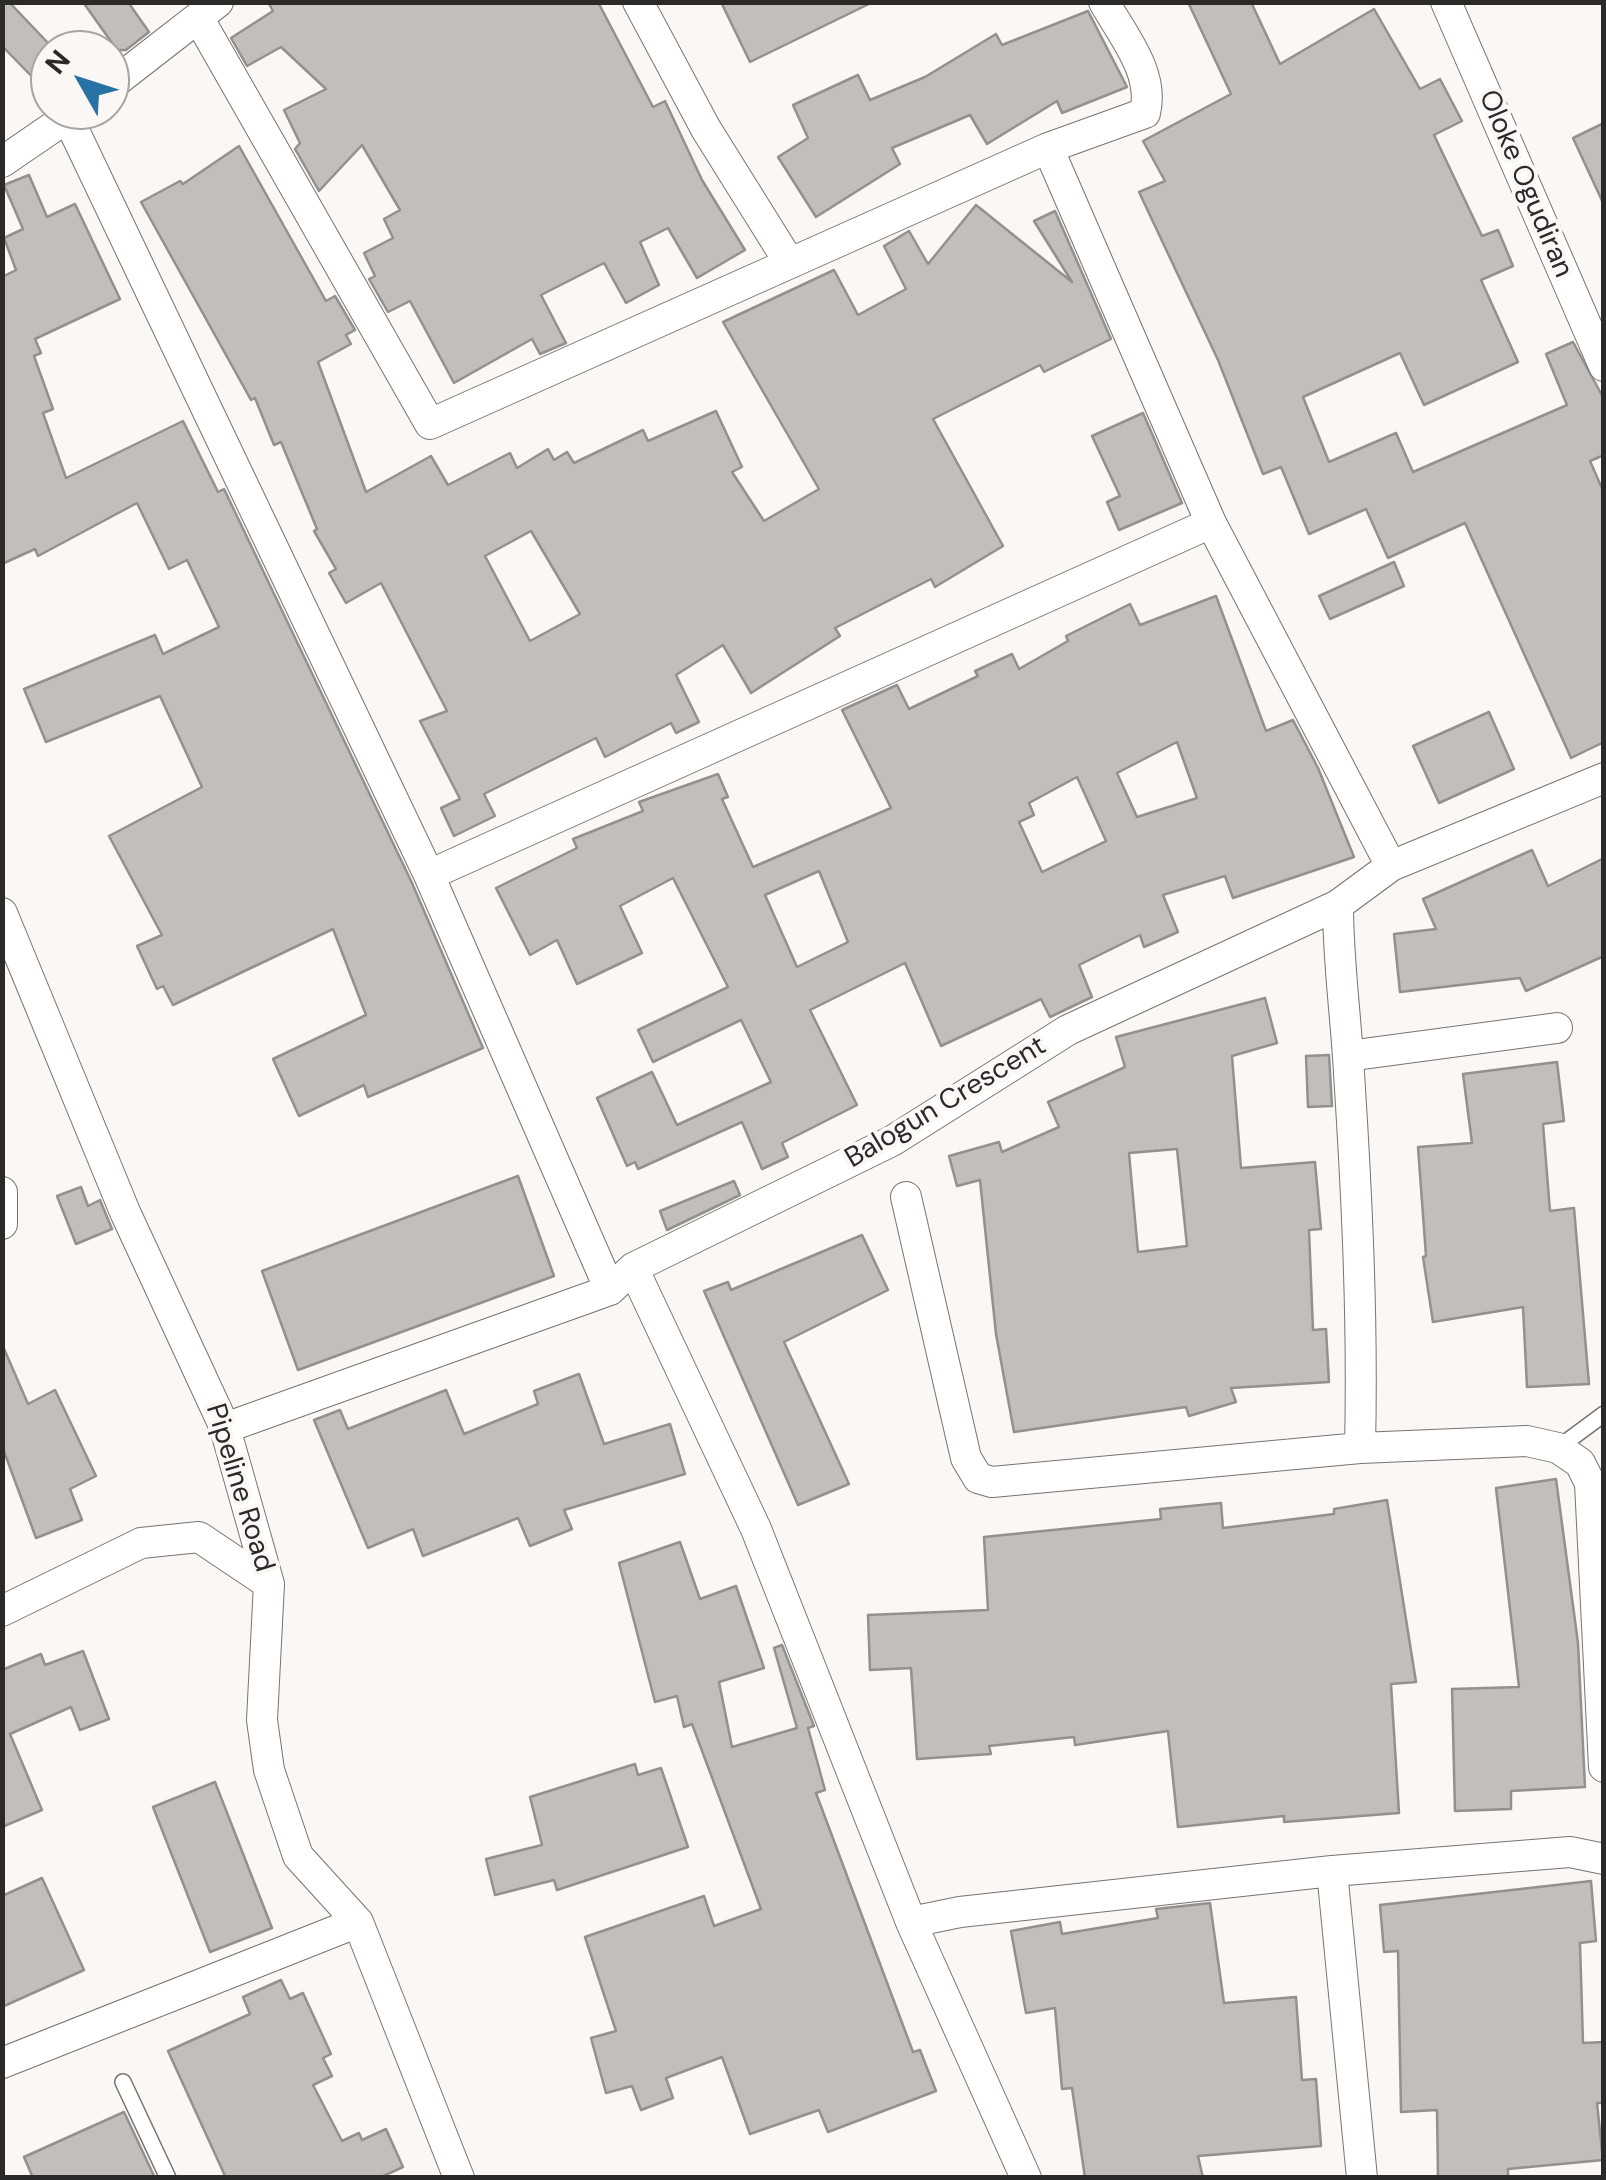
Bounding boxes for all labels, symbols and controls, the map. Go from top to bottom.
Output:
north arrow [30,30,130,130]
text: N [37,42,79,82]
street label: Oloke Ogudiran [1470,85,1580,283]
street label: Balogun Crescent [839,1030,1053,1176]
street label: Pipeline Road [198,1400,280,1576]

